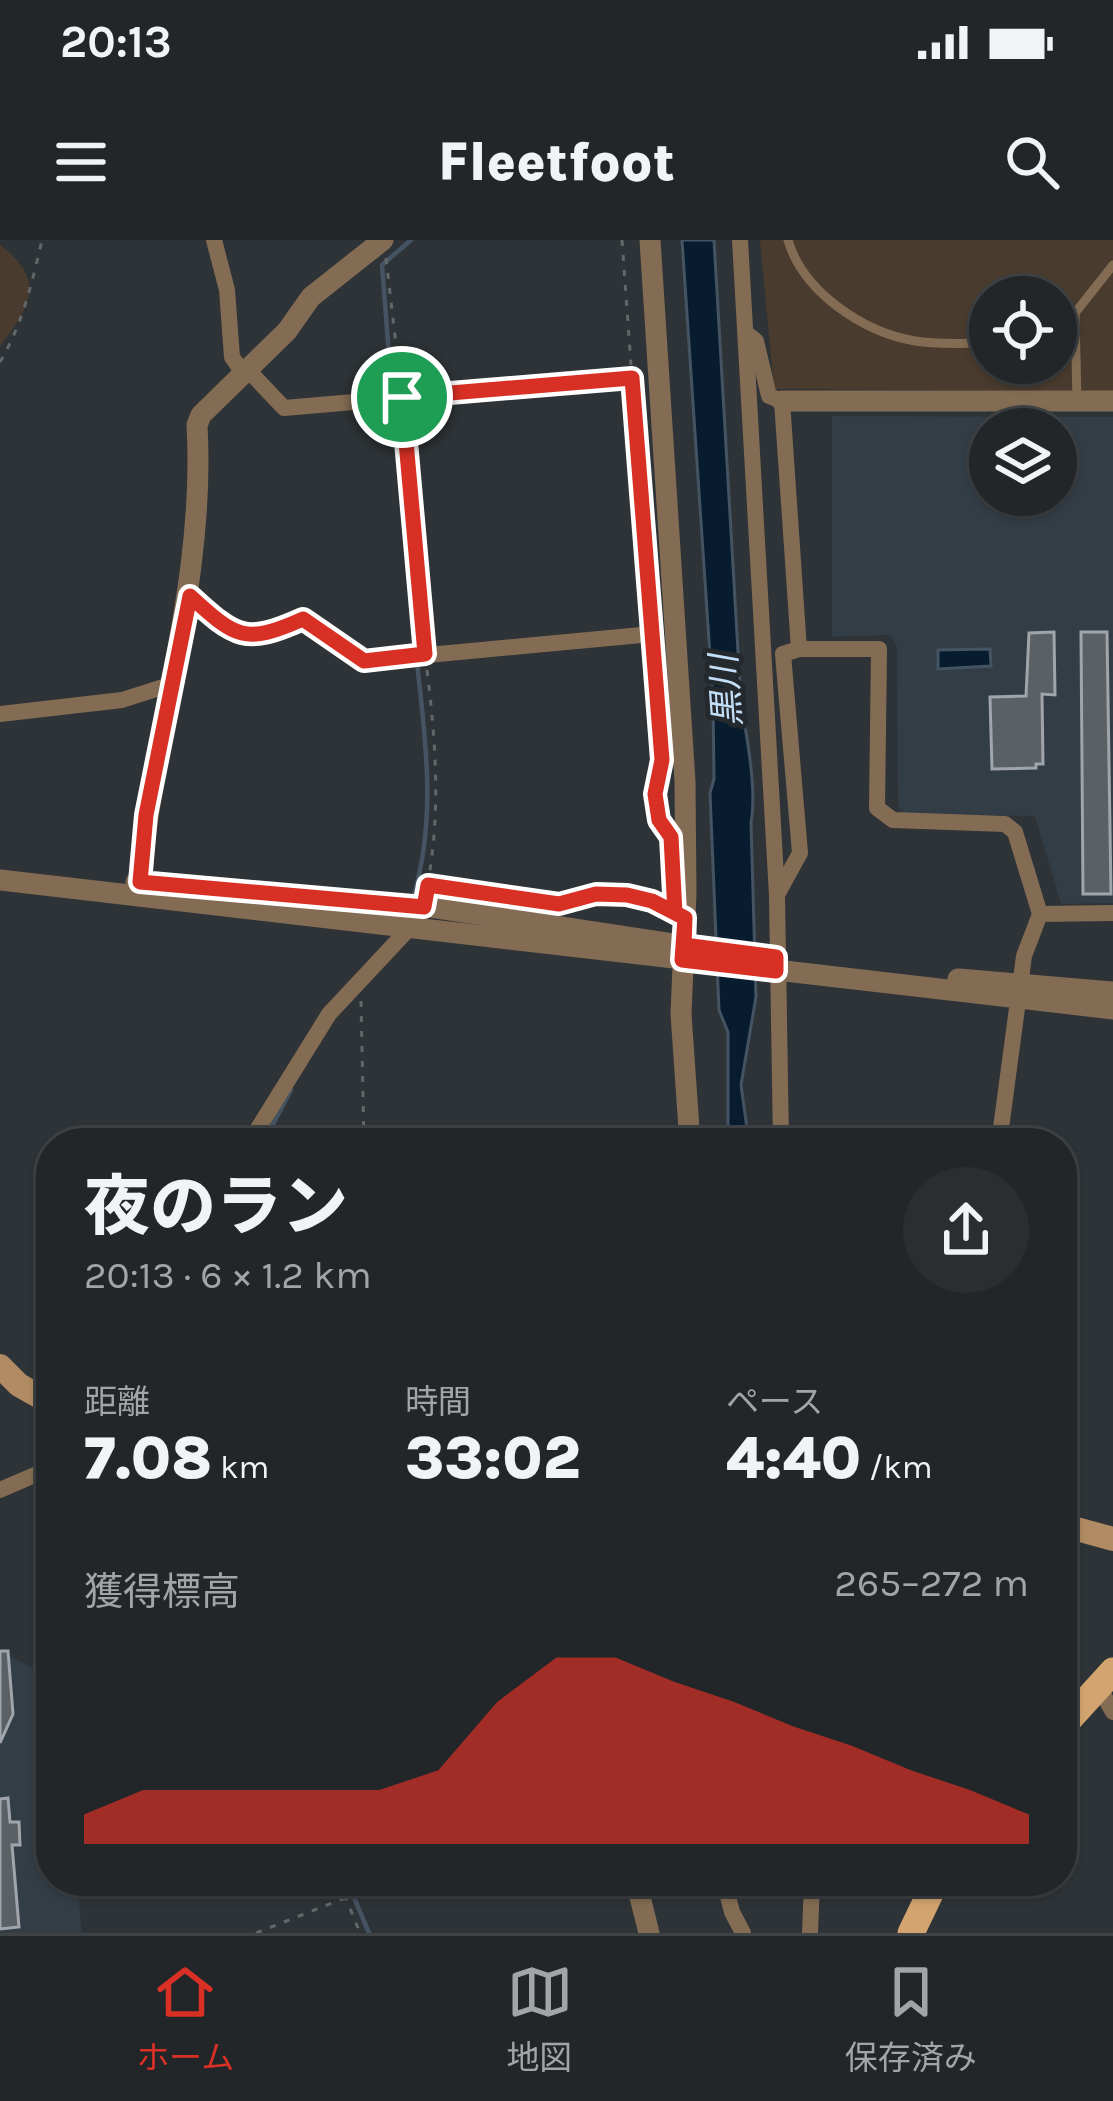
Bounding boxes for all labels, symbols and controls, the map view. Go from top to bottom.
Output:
text: 20:13 [60,16,172,68]
icon: menu [48,129,114,195]
icon: search [999,129,1065,195]
text: Fleetfoot [438,130,675,194]
map controls [969,276,1077,516]
button: locate [969,276,1077,384]
pin [351,346,453,448]
icon: arrive [369,364,435,430]
button: layers [969,408,1077,516]
water label: 黒川 [702,650,749,728]
button: share [903,1167,1029,1293]
text: 夜のラン [84,1168,348,1246]
text: 20:13 · 6 × 1.2 km [84,1252,372,1298]
text: 距離 [84,1383,150,1421]
text: 時間 [405,1383,471,1421]
text: ペース [726,1383,823,1421]
text: 7.08 [84,1423,212,1493]
text: 33:02 [405,1423,581,1493]
text: 4:40 [726,1423,861,1493]
text: km [212,1448,269,1486]
text: /km [861,1448,933,1486]
text: 265–272 m [834,1560,1029,1606]
text: 獲得標高 [84,1569,240,1615]
tab: ホーム [136,1959,234,2079]
tab: 地図 [507,1959,573,2079]
tab: 保存済み [845,1959,977,2079]

